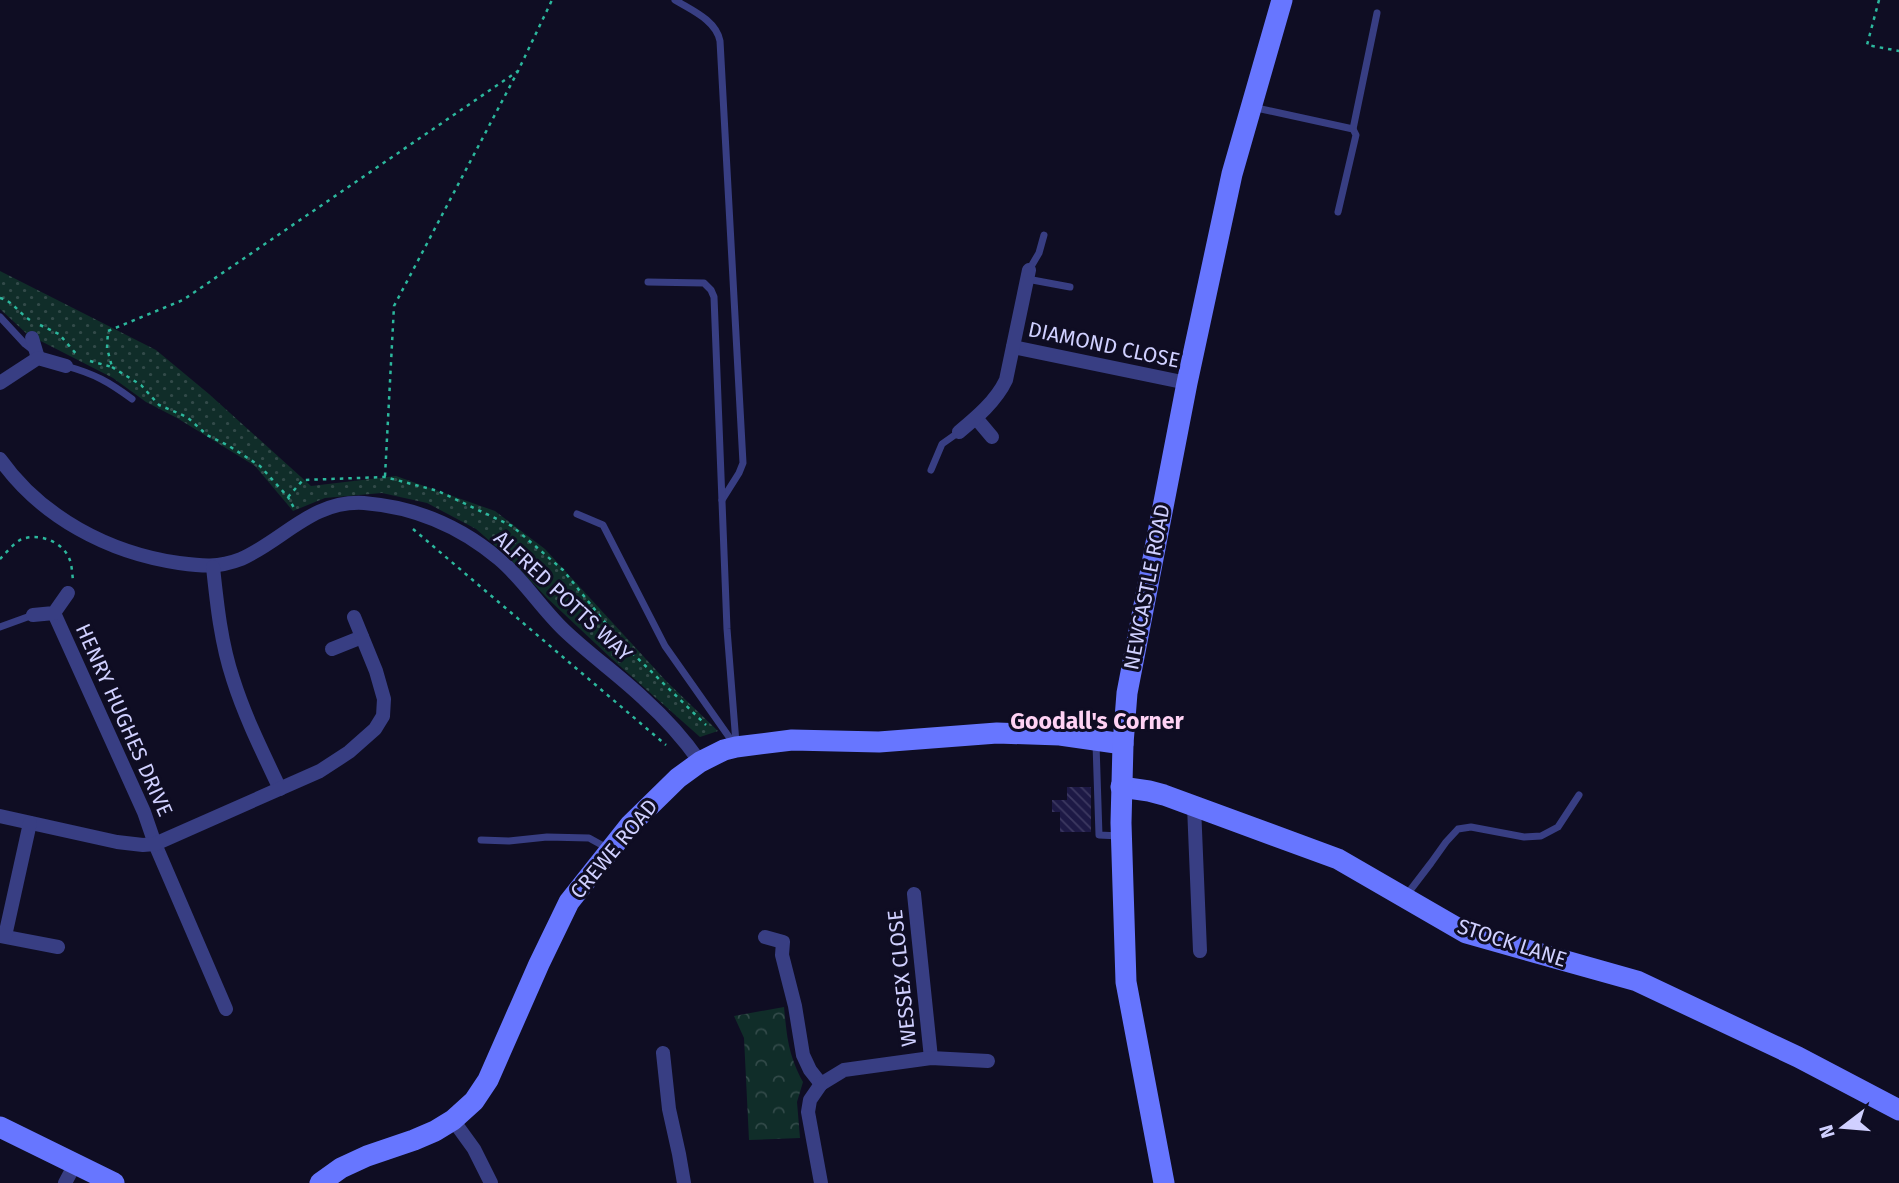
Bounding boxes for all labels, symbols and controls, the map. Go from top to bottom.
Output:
street label: DIAMOND CLOSE [1026,316,1182,374]
street label: NEWCASTLE ROAD [1118,502,1176,672]
street label: ALFRED POTTS WAY [488,525,638,667]
street label: HENRY HUGHES DRIVE [70,620,178,820]
district label: Goodall's Corner [1010,707,1185,735]
street label: CREWE ROAD [565,794,663,904]
street label: WESSEX CLOSE [882,908,922,1048]
street label: STOCK LANE [1454,913,1570,973]
north arrow [1808,1092,1878,1162]
text: N [1814,1122,1840,1141]

